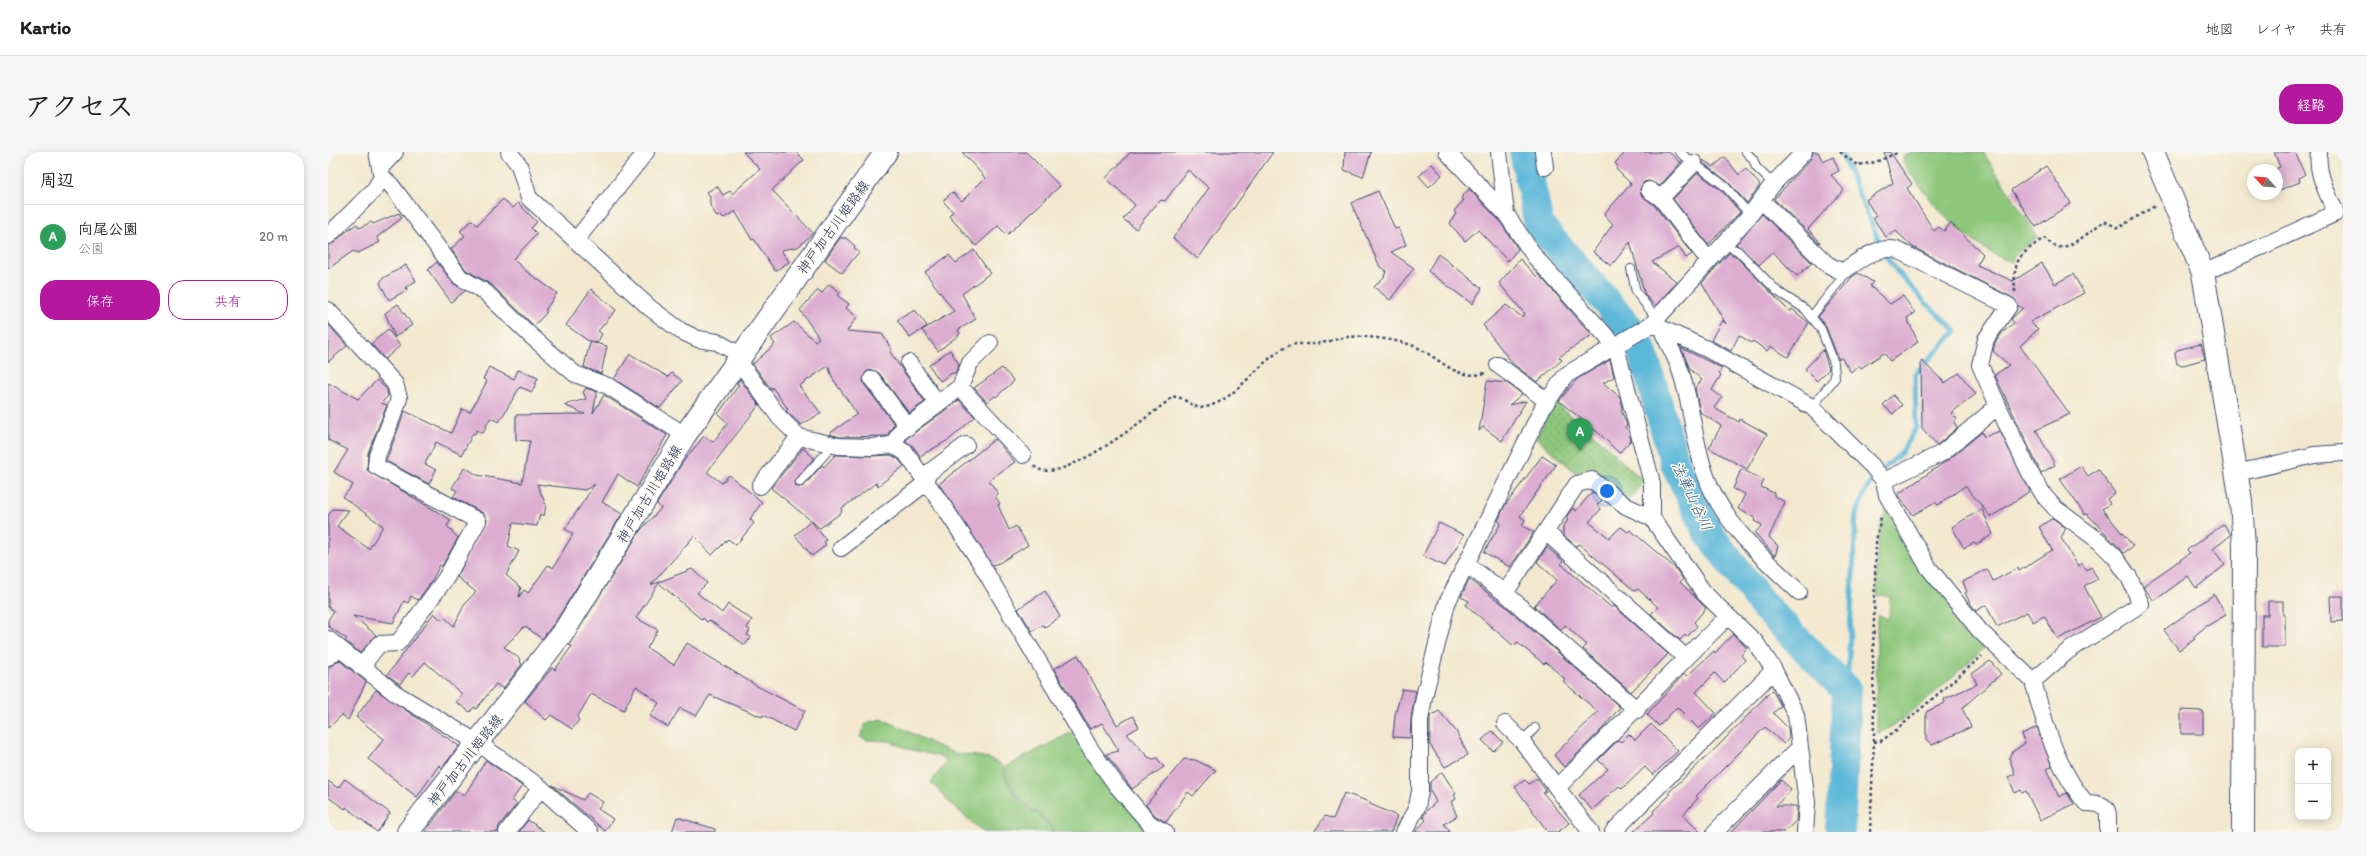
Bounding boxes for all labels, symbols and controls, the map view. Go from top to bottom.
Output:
text: Kartio [20,16,71,39]
text: 地図 [2206,21,2234,38]
text: レイヤ [2256,21,2297,38]
text: 共有 [2319,21,2347,38]
button: 経路 [2279,84,2343,124]
text: アクセス [24,89,134,123]
north arrow [2247,164,2283,200]
text: 周辺 [40,170,74,190]
street label: 神戸加古川姫路線 [794,177,873,278]
text: 向尾公園 [78,220,138,238]
text: A [49,229,57,244]
text: 20 m [259,229,288,244]
text: 公園 [78,241,104,256]
button: 保存 [40,280,160,320]
button: 共有 [168,280,288,320]
pin: A [1567,418,1593,451]
street label: 神戸加古川姫路線 [613,442,686,547]
water label: 法華山谷川 [1668,458,1716,534]
your location [1597,481,1617,501]
street label: 神戸加古川姫路線 [424,711,507,810]
map controls [2295,748,2331,820]
button: + [2295,748,2331,784]
button: − [2295,784,2331,820]

